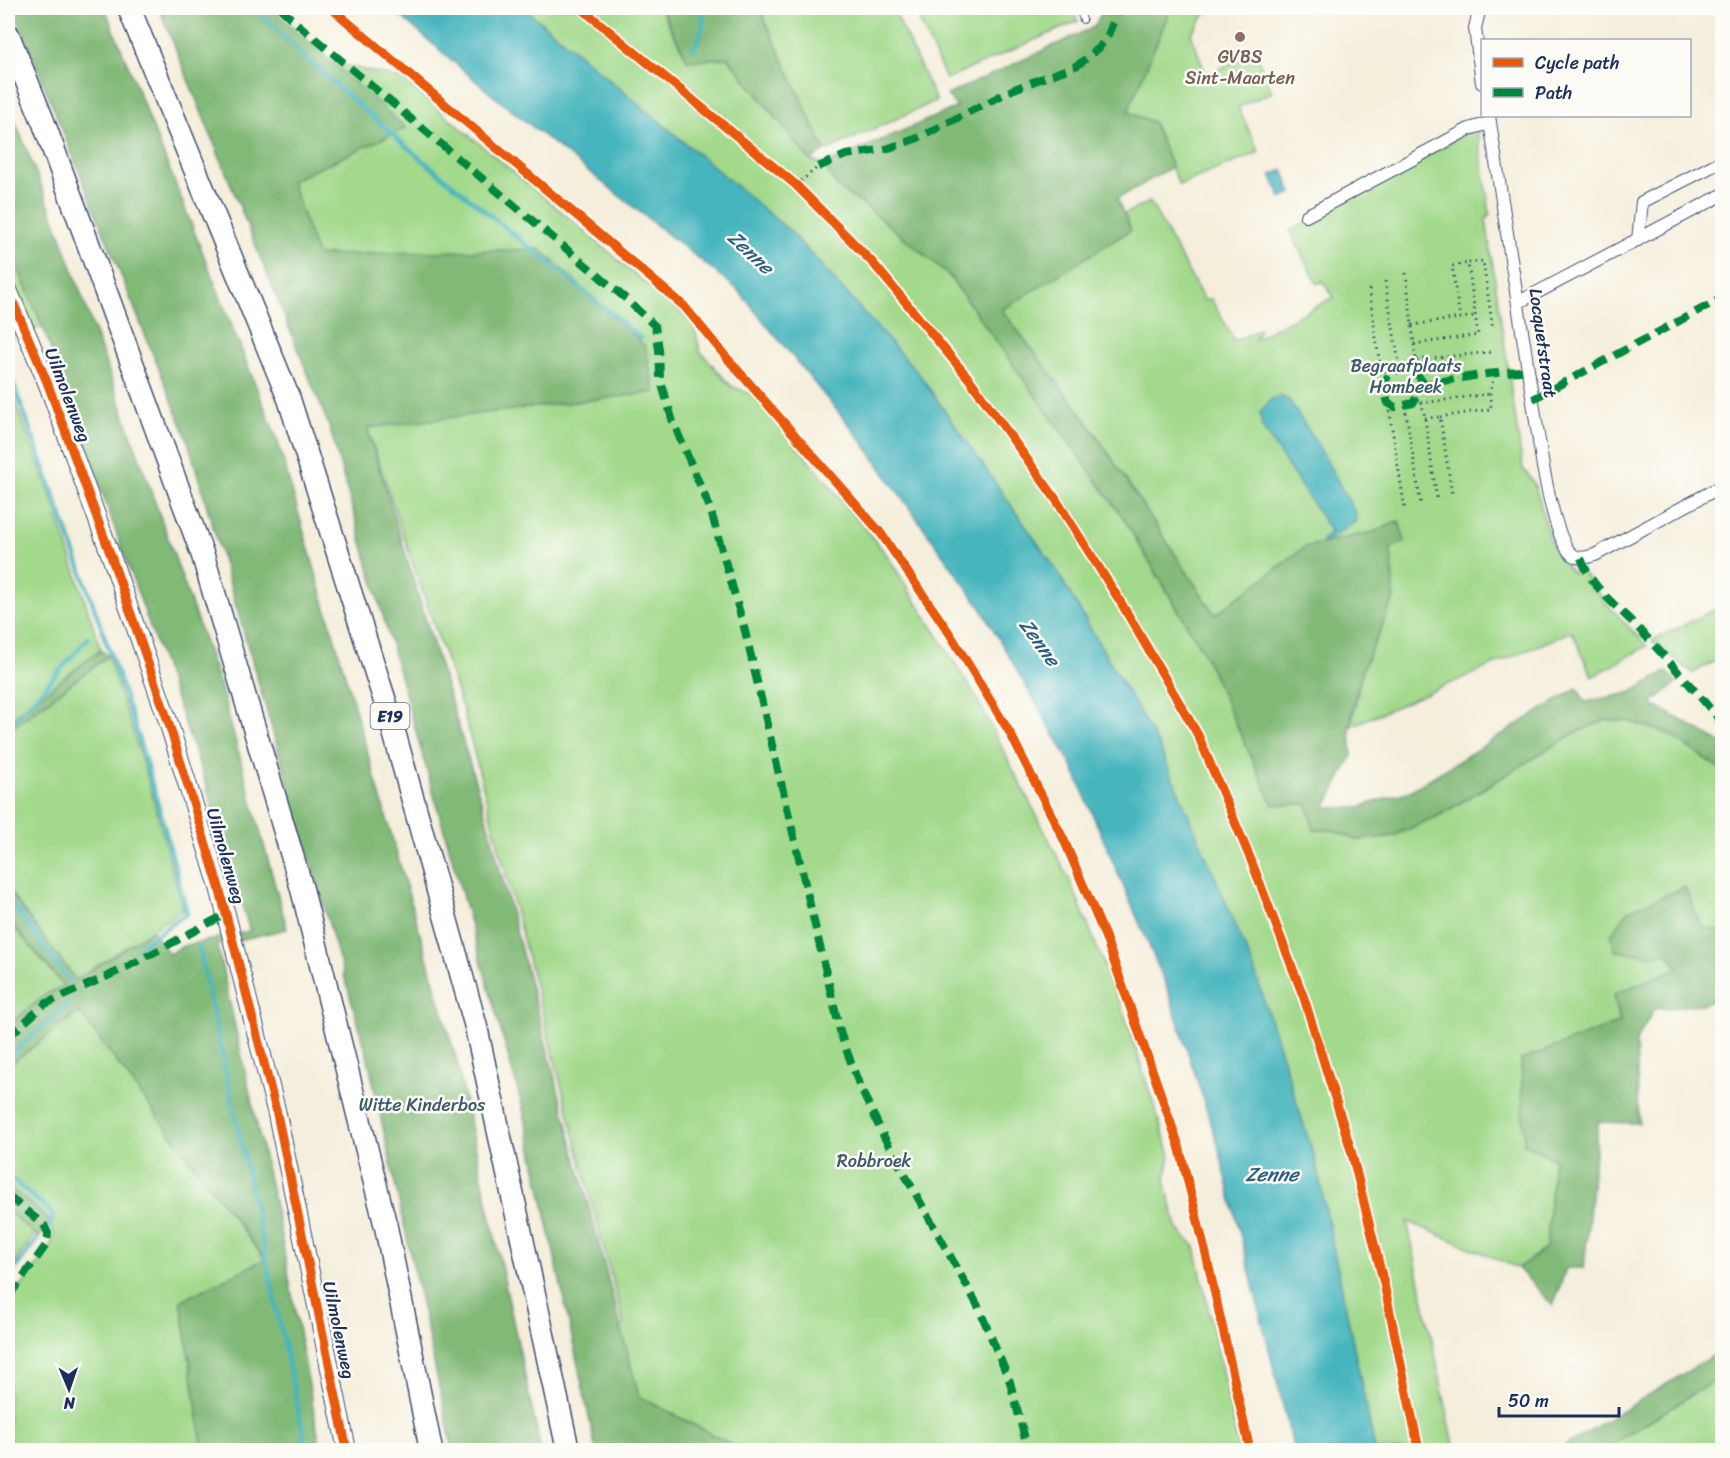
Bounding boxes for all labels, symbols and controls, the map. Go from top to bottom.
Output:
marker: GVBS Sint-Maarten [1233,30,1247,44]
legend [1481,39,1691,117]
place label: GVBS Sint-Maarten [1185,41,1295,94]
text: Cycle path [1535,47,1619,79]
text: Path [1535,77,1572,109]
water label: Zenne [719,221,783,284]
street label: Locquetstraat [1519,286,1567,400]
street label: Uilmolenweg [35,343,101,447]
park label: Begraafplaats Hombeek [1350,350,1462,403]
water label: Zenne [1010,611,1070,675]
road number: E19 [370,703,410,729]
street label: Uilmolenweg [197,804,255,908]
park label: Witte Kinderbos [359,1089,486,1121]
park label: Robbroek [837,1145,912,1177]
water label: Zenne [1246,1157,1300,1192]
street label: Uilmolenweg [313,1278,365,1382]
north arrow [39,1359,99,1419]
scale bar [1499,1380,1619,1418]
text: 50 m [1508,1385,1549,1417]
text: N [63,1389,77,1418]

